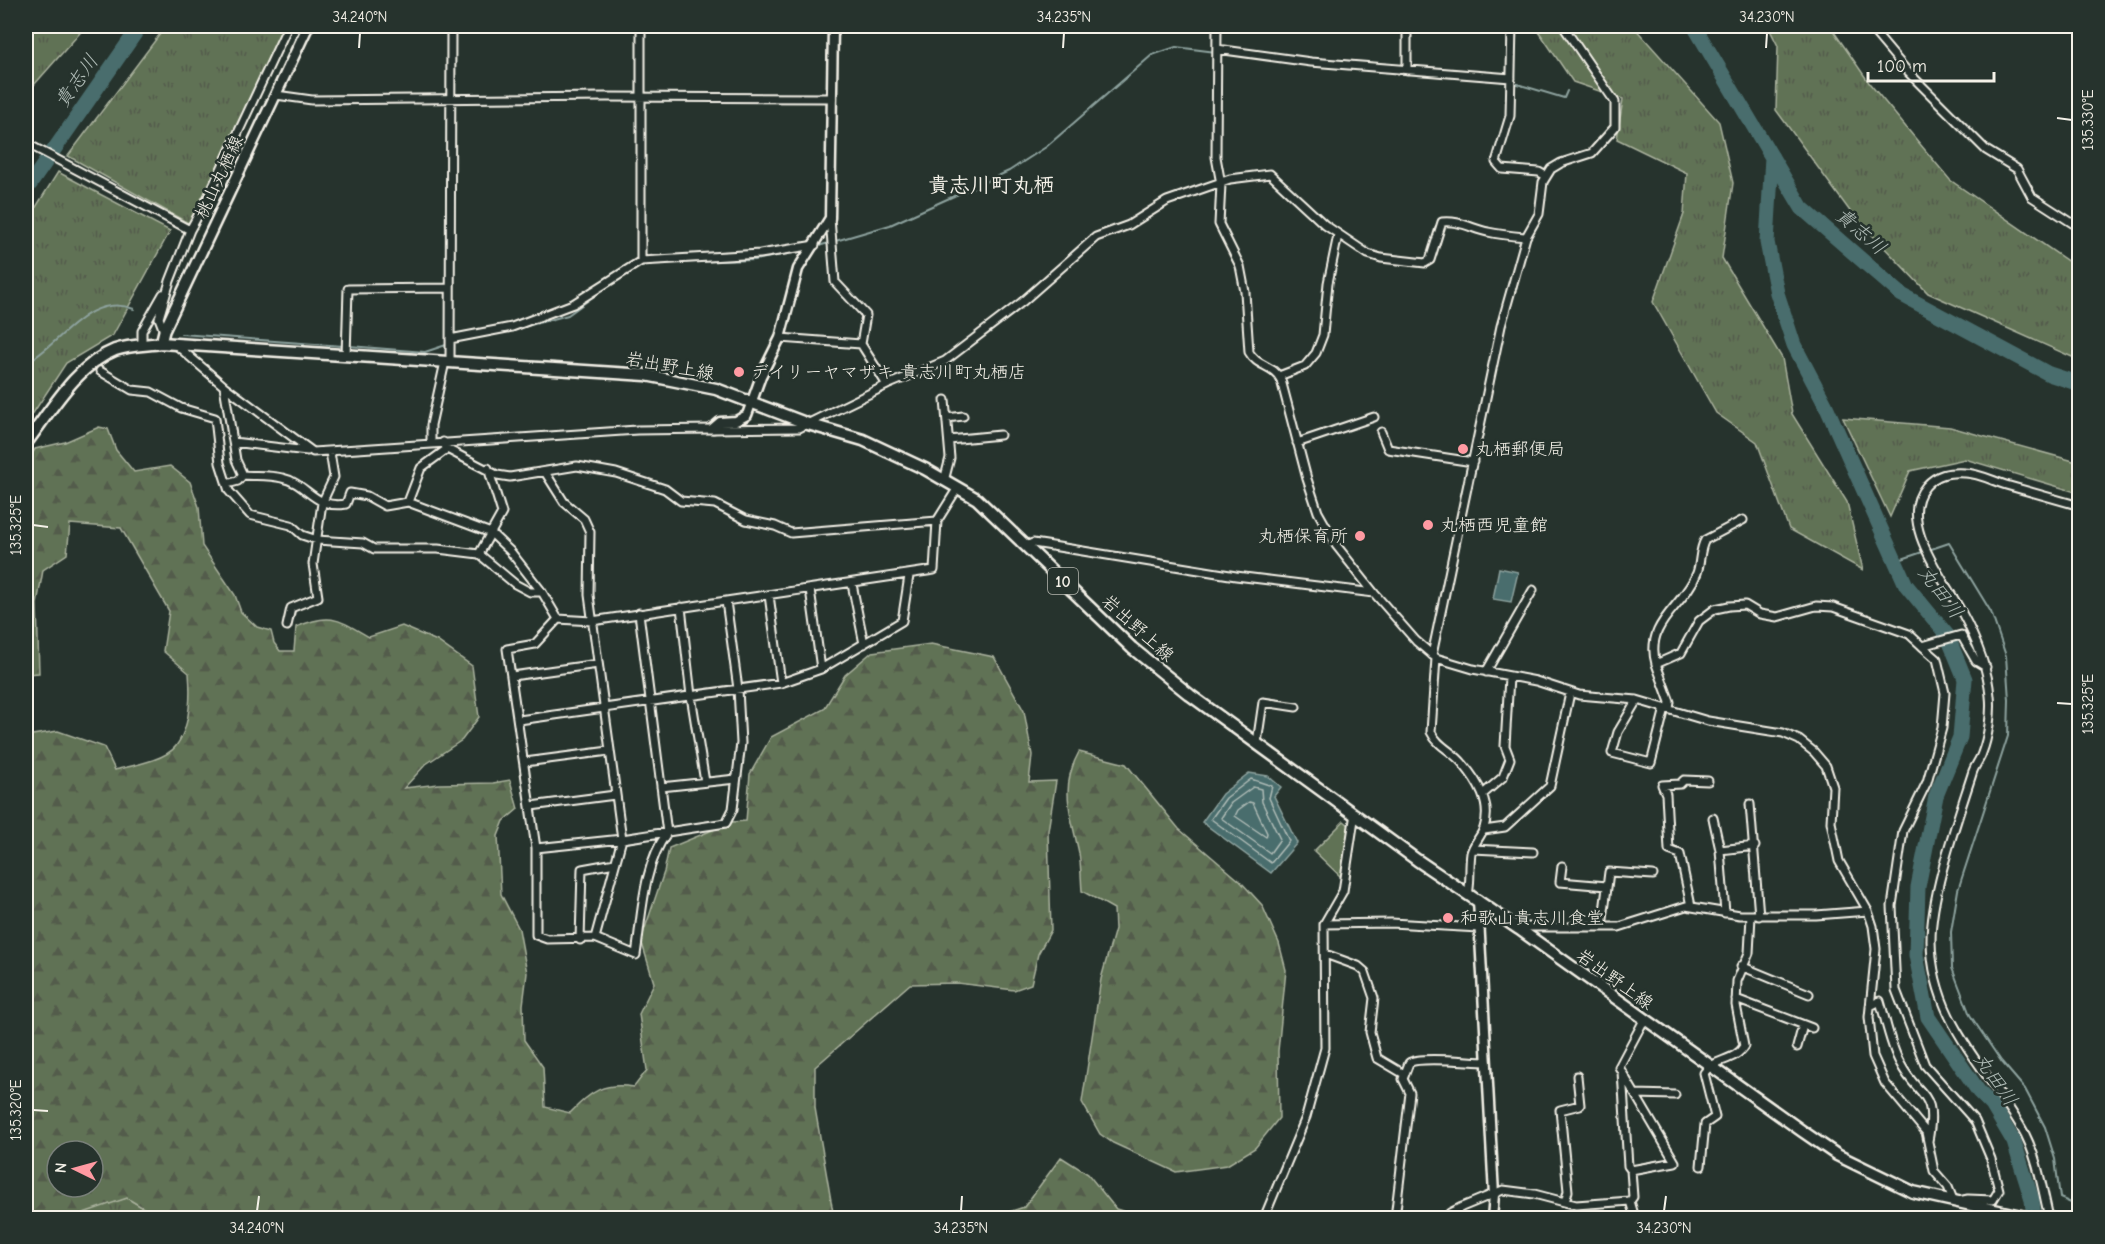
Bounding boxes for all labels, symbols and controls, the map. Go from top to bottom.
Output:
text: 34.240°N [333,8,387,26]
text: 34.235°N [1037,8,1091,26]
text: 34.230°N [1739,8,1795,26]
scale bar [1868,45,1994,83]
water label: 貴志川 [50,50,103,112]
text: 100 m [1877,56,1927,77]
text: 135.330°E [2079,89,2097,151]
street label: 桃山丸栖線 [191,132,248,222]
district label: 貴志川町丸栖 [928,173,1054,197]
water label: 貴志川 [1830,203,1891,260]
street label: 岩出野上線 [624,348,716,385]
place label: デイリーヤマザキ 貴志川町丸栖店 [751,362,1026,383]
marker: デイリーヤマザキ 貴志川町丸栖店 [732,365,746,379]
place label: 丸栖郵便局 [1475,439,1565,460]
marker: 丸栖郵便局 [1456,442,1470,456]
text: 135.325°E [7,495,25,555]
place label: 丸栖西児童館 [1440,515,1548,536]
marker: 丸栖西児童館 [1421,518,1435,532]
place label: 丸栖保育所 [1258,526,1348,547]
marker: 丸栖保育所 [1353,529,1367,543]
water label: 丸田川 [1913,561,1968,623]
road number: 10 [1048,568,1078,594]
street label: 岩出野上線 [1097,590,1178,666]
text: 135.325°E [2079,674,2097,734]
place label: 和歌山貴志川食堂 [1460,908,1604,929]
marker: 和歌山貴志川食堂 [1441,911,1455,925]
street label: 岩出野上線 [1572,944,1657,1014]
water label: 丸田川 [1969,1048,2022,1110]
text: 135.320°E [7,1079,25,1141]
north arrow [45,1139,105,1199]
text: N [52,1162,70,1174]
text: 34.240°N [230,1219,284,1237]
text: 34.235°N [934,1219,988,1237]
text: 34.230°N [1636,1219,1692,1237]

